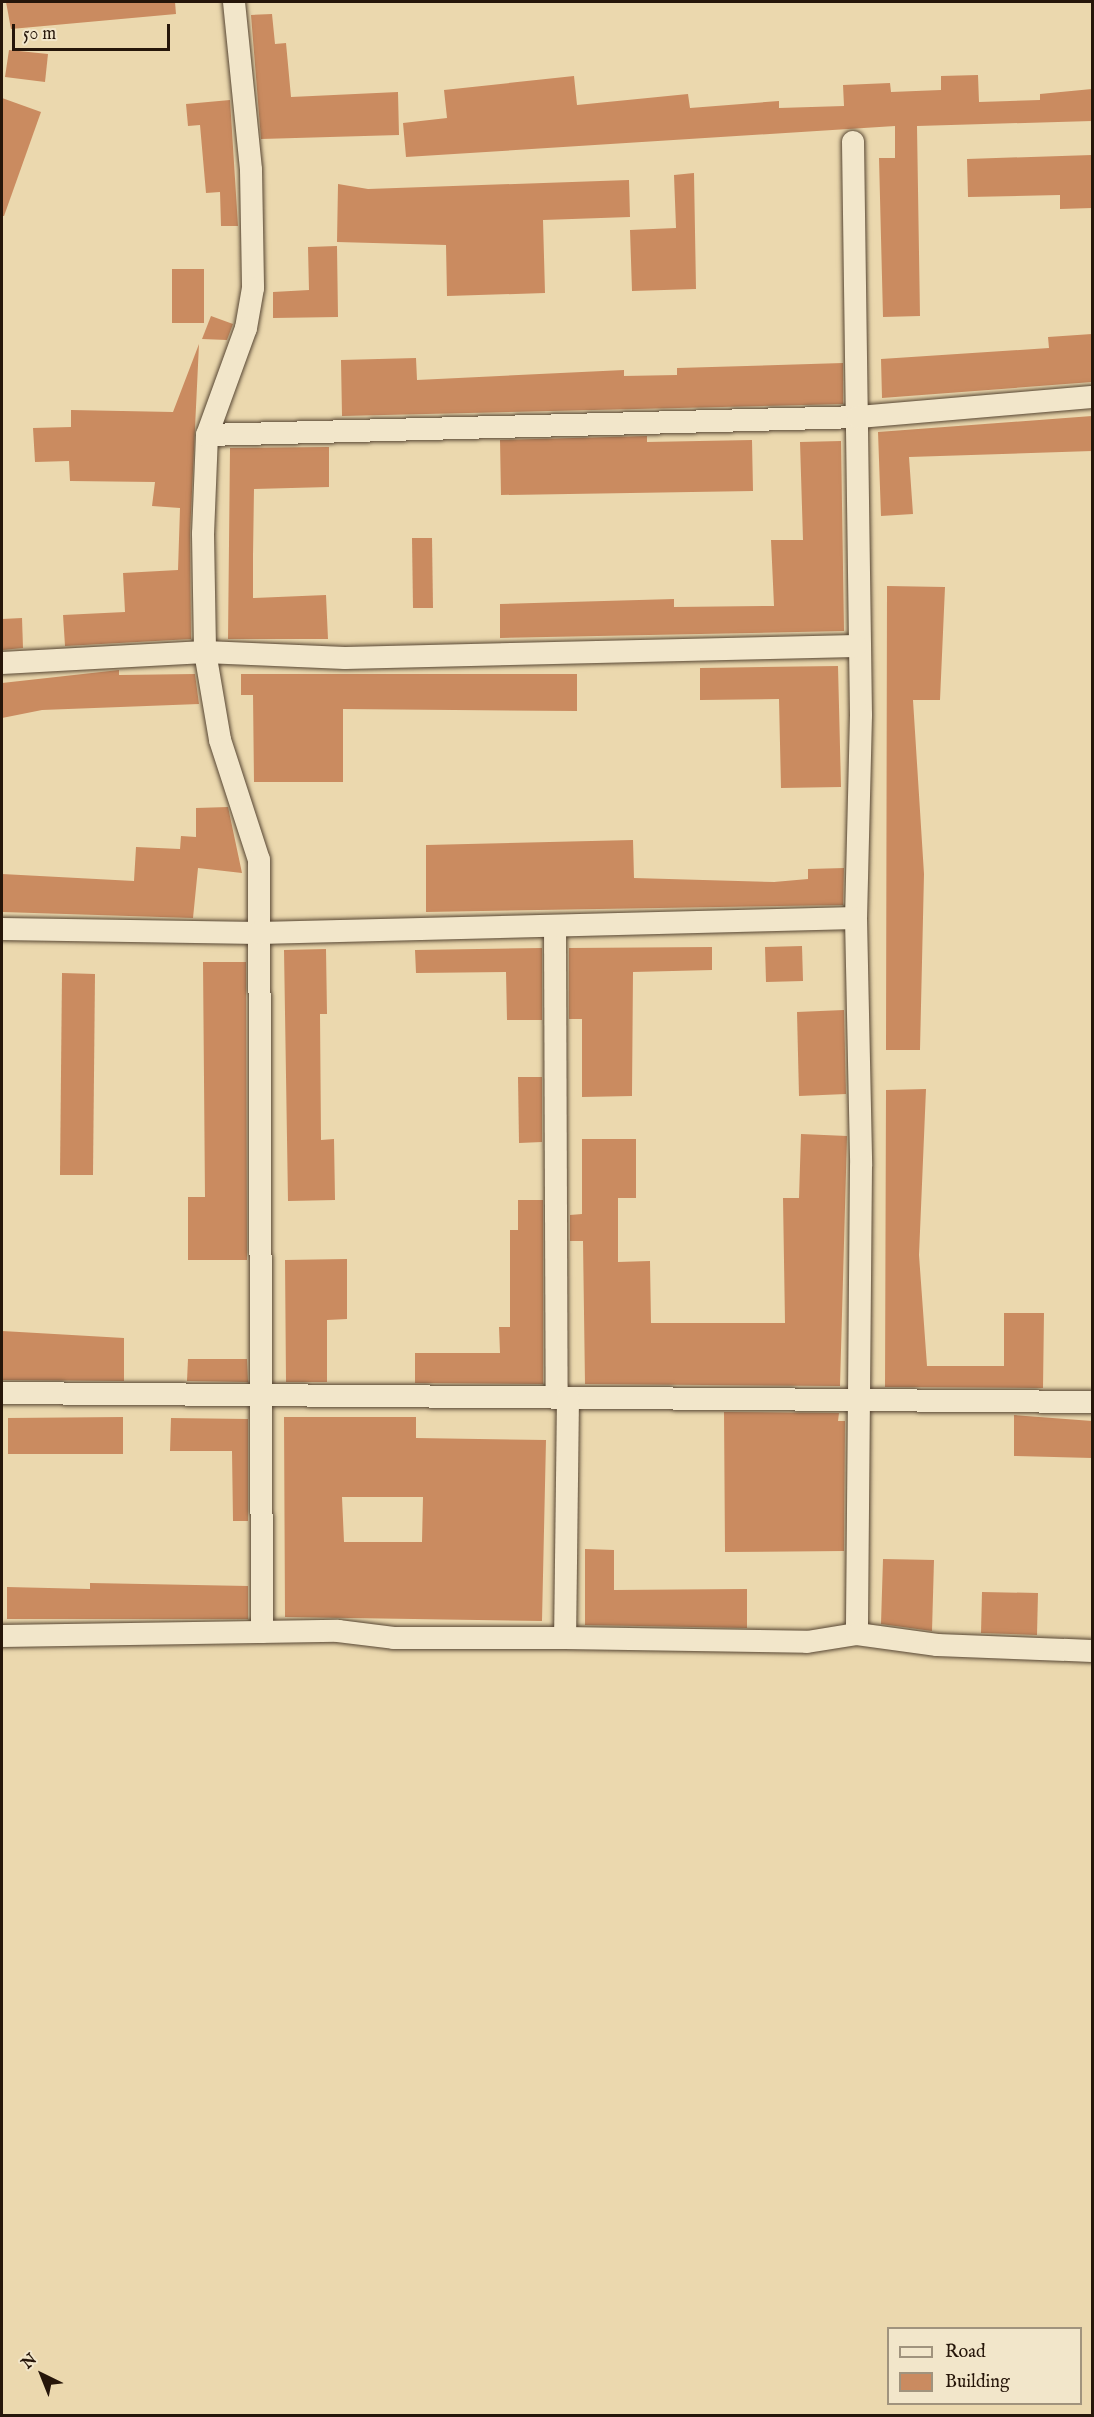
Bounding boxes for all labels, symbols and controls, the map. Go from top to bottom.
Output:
scale bar [15,12,172,50]
text: 50 m [23,23,56,46]
legend [887,2327,1082,2405]
text: Road [945,2341,986,2364]
north arrow [12,2345,72,2405]
text: N [18,2350,42,2374]
text: Building [945,2371,1010,2394]

